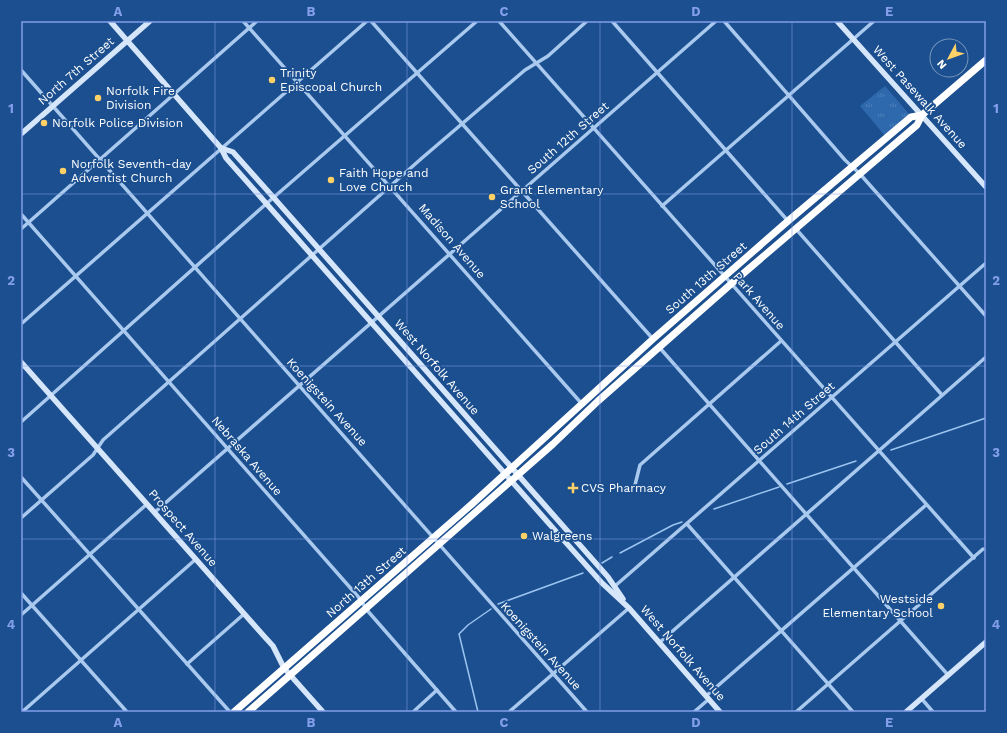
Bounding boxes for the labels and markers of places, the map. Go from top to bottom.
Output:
place label: Trinity Episcopal Church [280,66,382,94]
marker: Trinity Episcopal Church [267,75,277,85]
place label: Norfolk Fire Division [106,84,175,112]
marker: Norfolk Fire Division [93,93,103,103]
place label: Norfolk Police Division [52,116,183,130]
marker: Norfolk Police Division [39,118,49,128]
place label: Norfolk Seventh-day Adventist Church [71,157,192,185]
marker: Norfolk Seventh-day Adventist Church [58,166,68,176]
place label: Faith Hope and Love Church [339,166,428,194]
marker: Faith Hope and Love Church [326,175,336,185]
place label: Grant Elementary School [500,183,604,211]
marker: Grant Elementary School [487,192,497,202]
place label: CVS Pharmacy [581,481,667,495]
marker: CVS Pharmacy [568,483,578,493]
place label: Walgreens [532,529,592,543]
marker: Walgreens [519,531,529,541]
place label: Westside Elementary School [822,592,933,620]
marker: Westside Elementary School [936,601,946,611]

